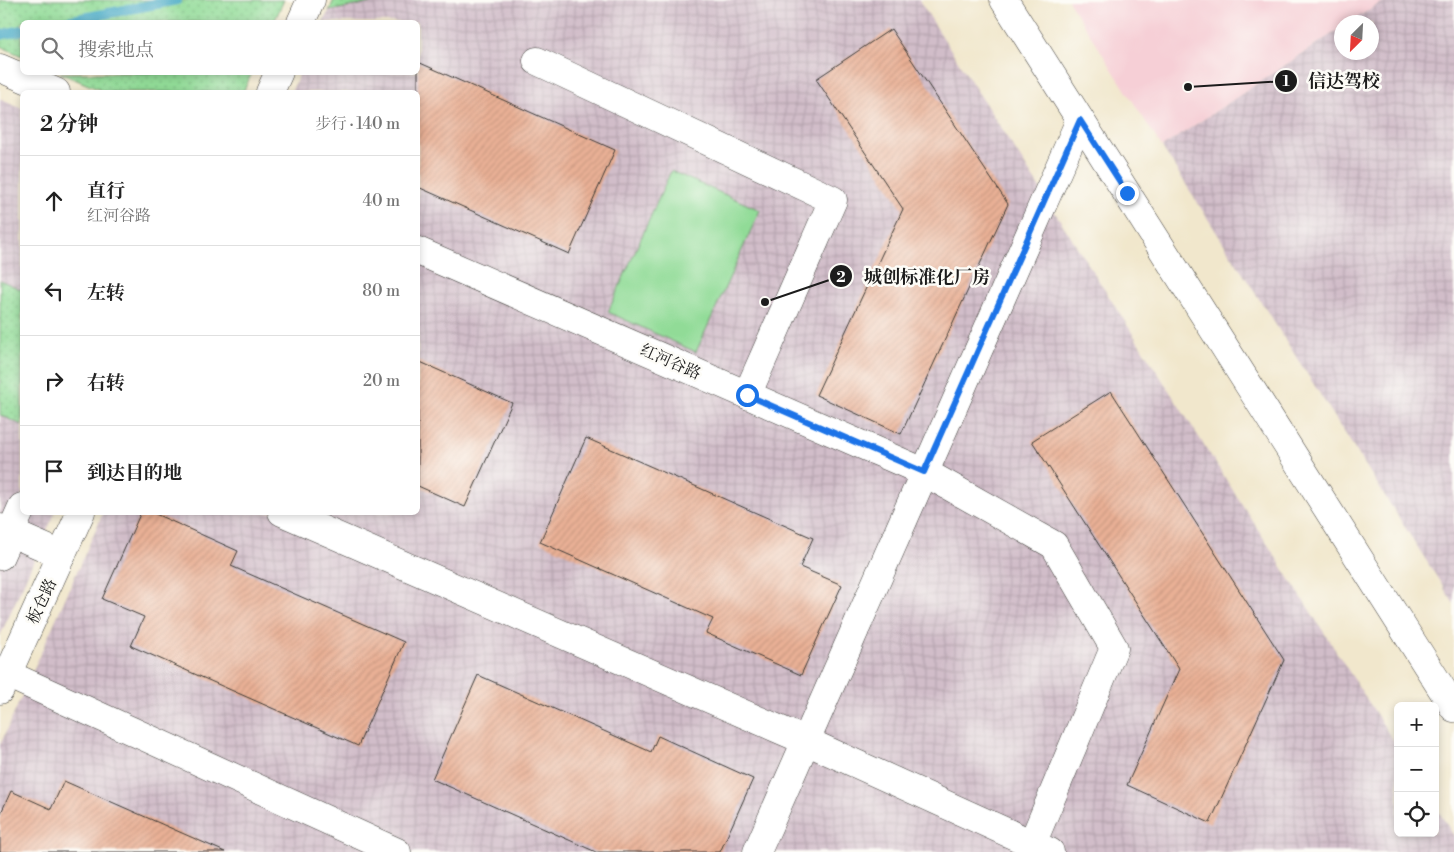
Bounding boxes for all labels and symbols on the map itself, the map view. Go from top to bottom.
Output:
north arrow [1334,15,1379,60]
callout: 信达驾校 [1273,64,1390,97]
text: 信达驾校 [1308,70,1380,93]
text: 1 [1282,72,1290,91]
route end [1116,182,1139,205]
callout: 城创标准化厂房 [829,260,1000,293]
text: 城创标准化厂房 [864,266,990,289]
text: 2 [836,268,846,287]
street label: 红河谷路 [637,340,704,384]
route start [736,384,759,407]
street label: 板仓路 [23,575,61,627]

